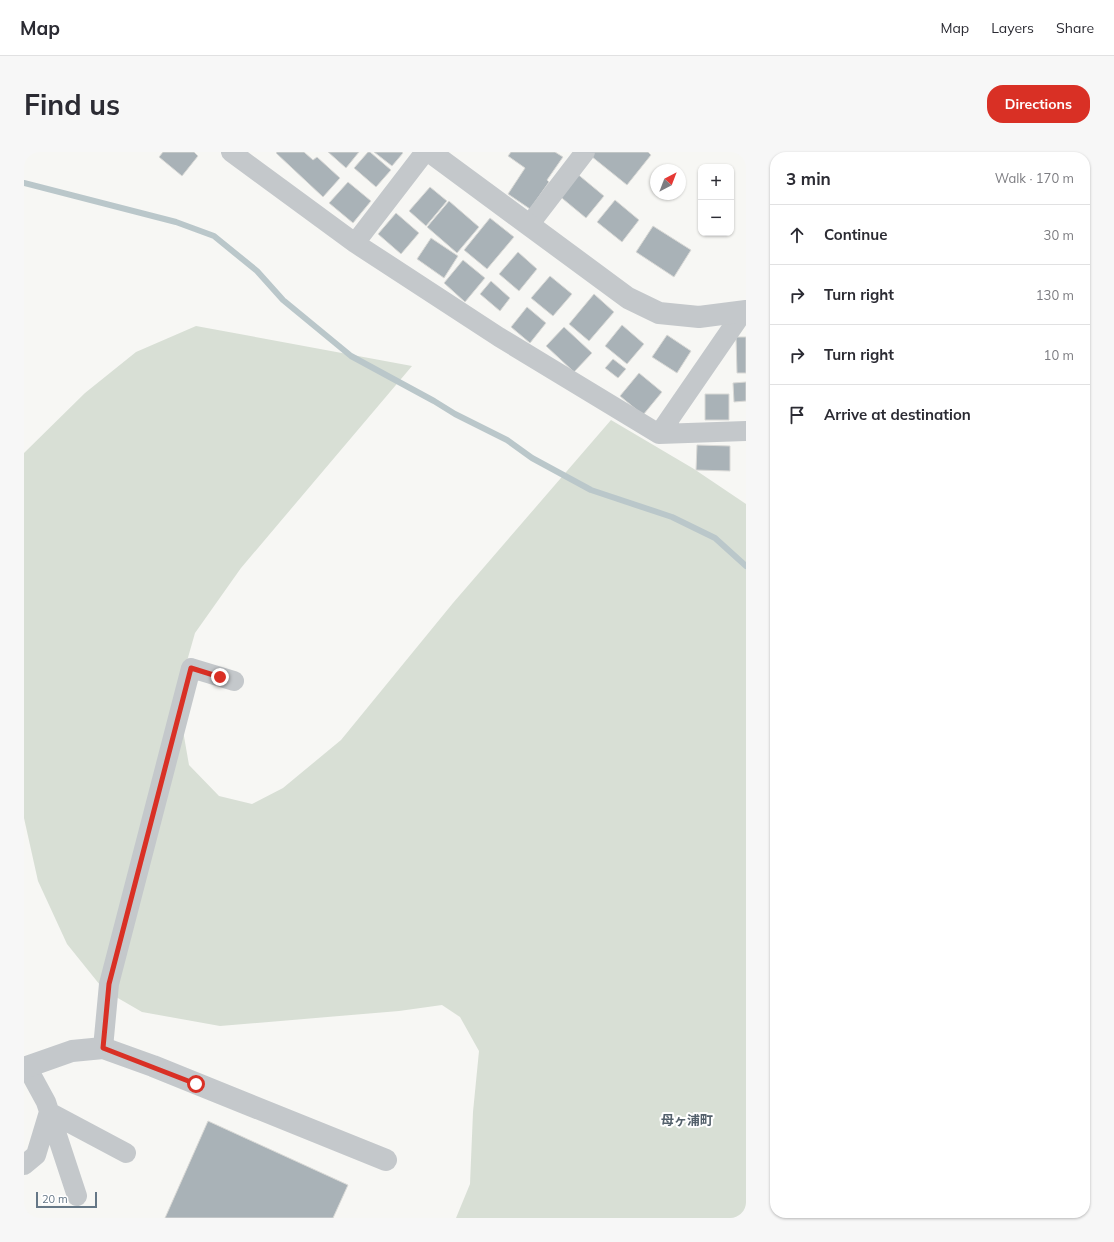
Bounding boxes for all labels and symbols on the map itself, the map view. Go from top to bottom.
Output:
north arrow [650,164,686,200]
route end [211,668,229,686]
route start [187,1075,205,1093]
district label: 母ヶ浦町 [661,1112,713,1128]
scale bar [36,1190,97,1209]

